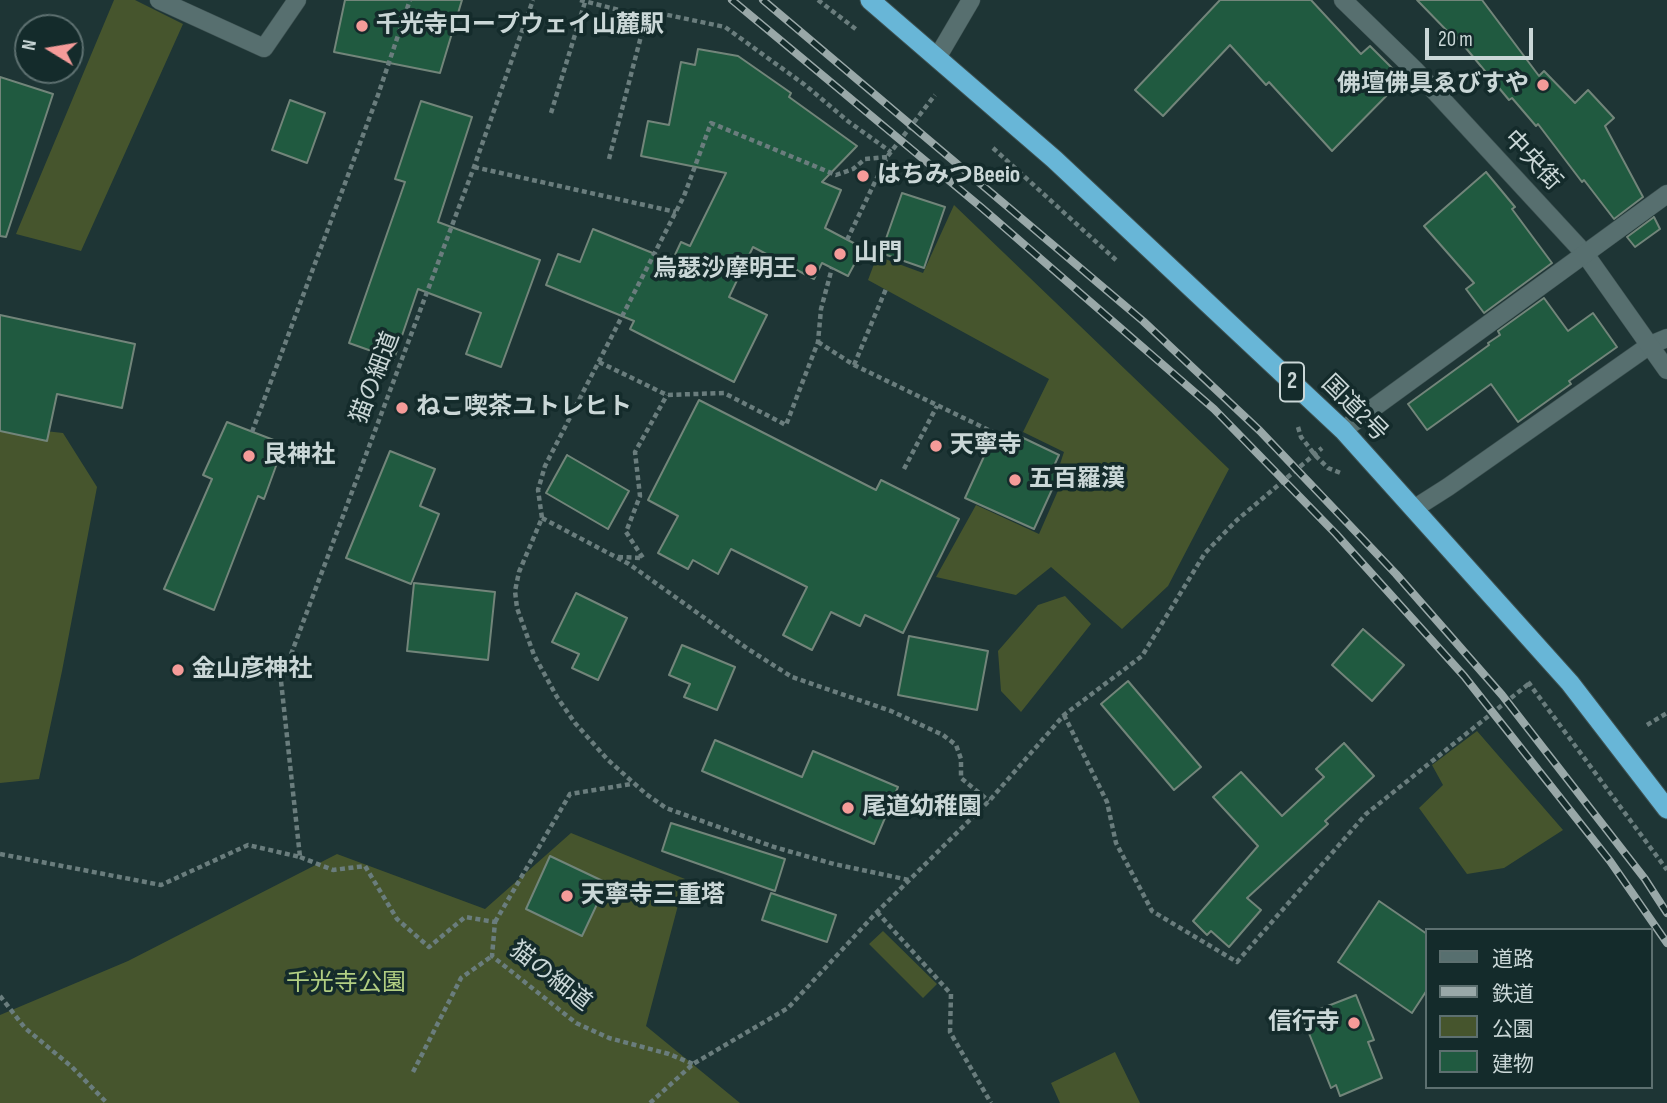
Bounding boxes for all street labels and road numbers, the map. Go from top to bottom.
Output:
street label: 中央街 [1497,125,1567,197]
street label: 猫の細道 [345,328,407,428]
road number: 2 [1280,362,1304,402]
street label: 国道2号 [1315,370,1393,448]
street label: 猫の細道 [503,936,597,1018]

